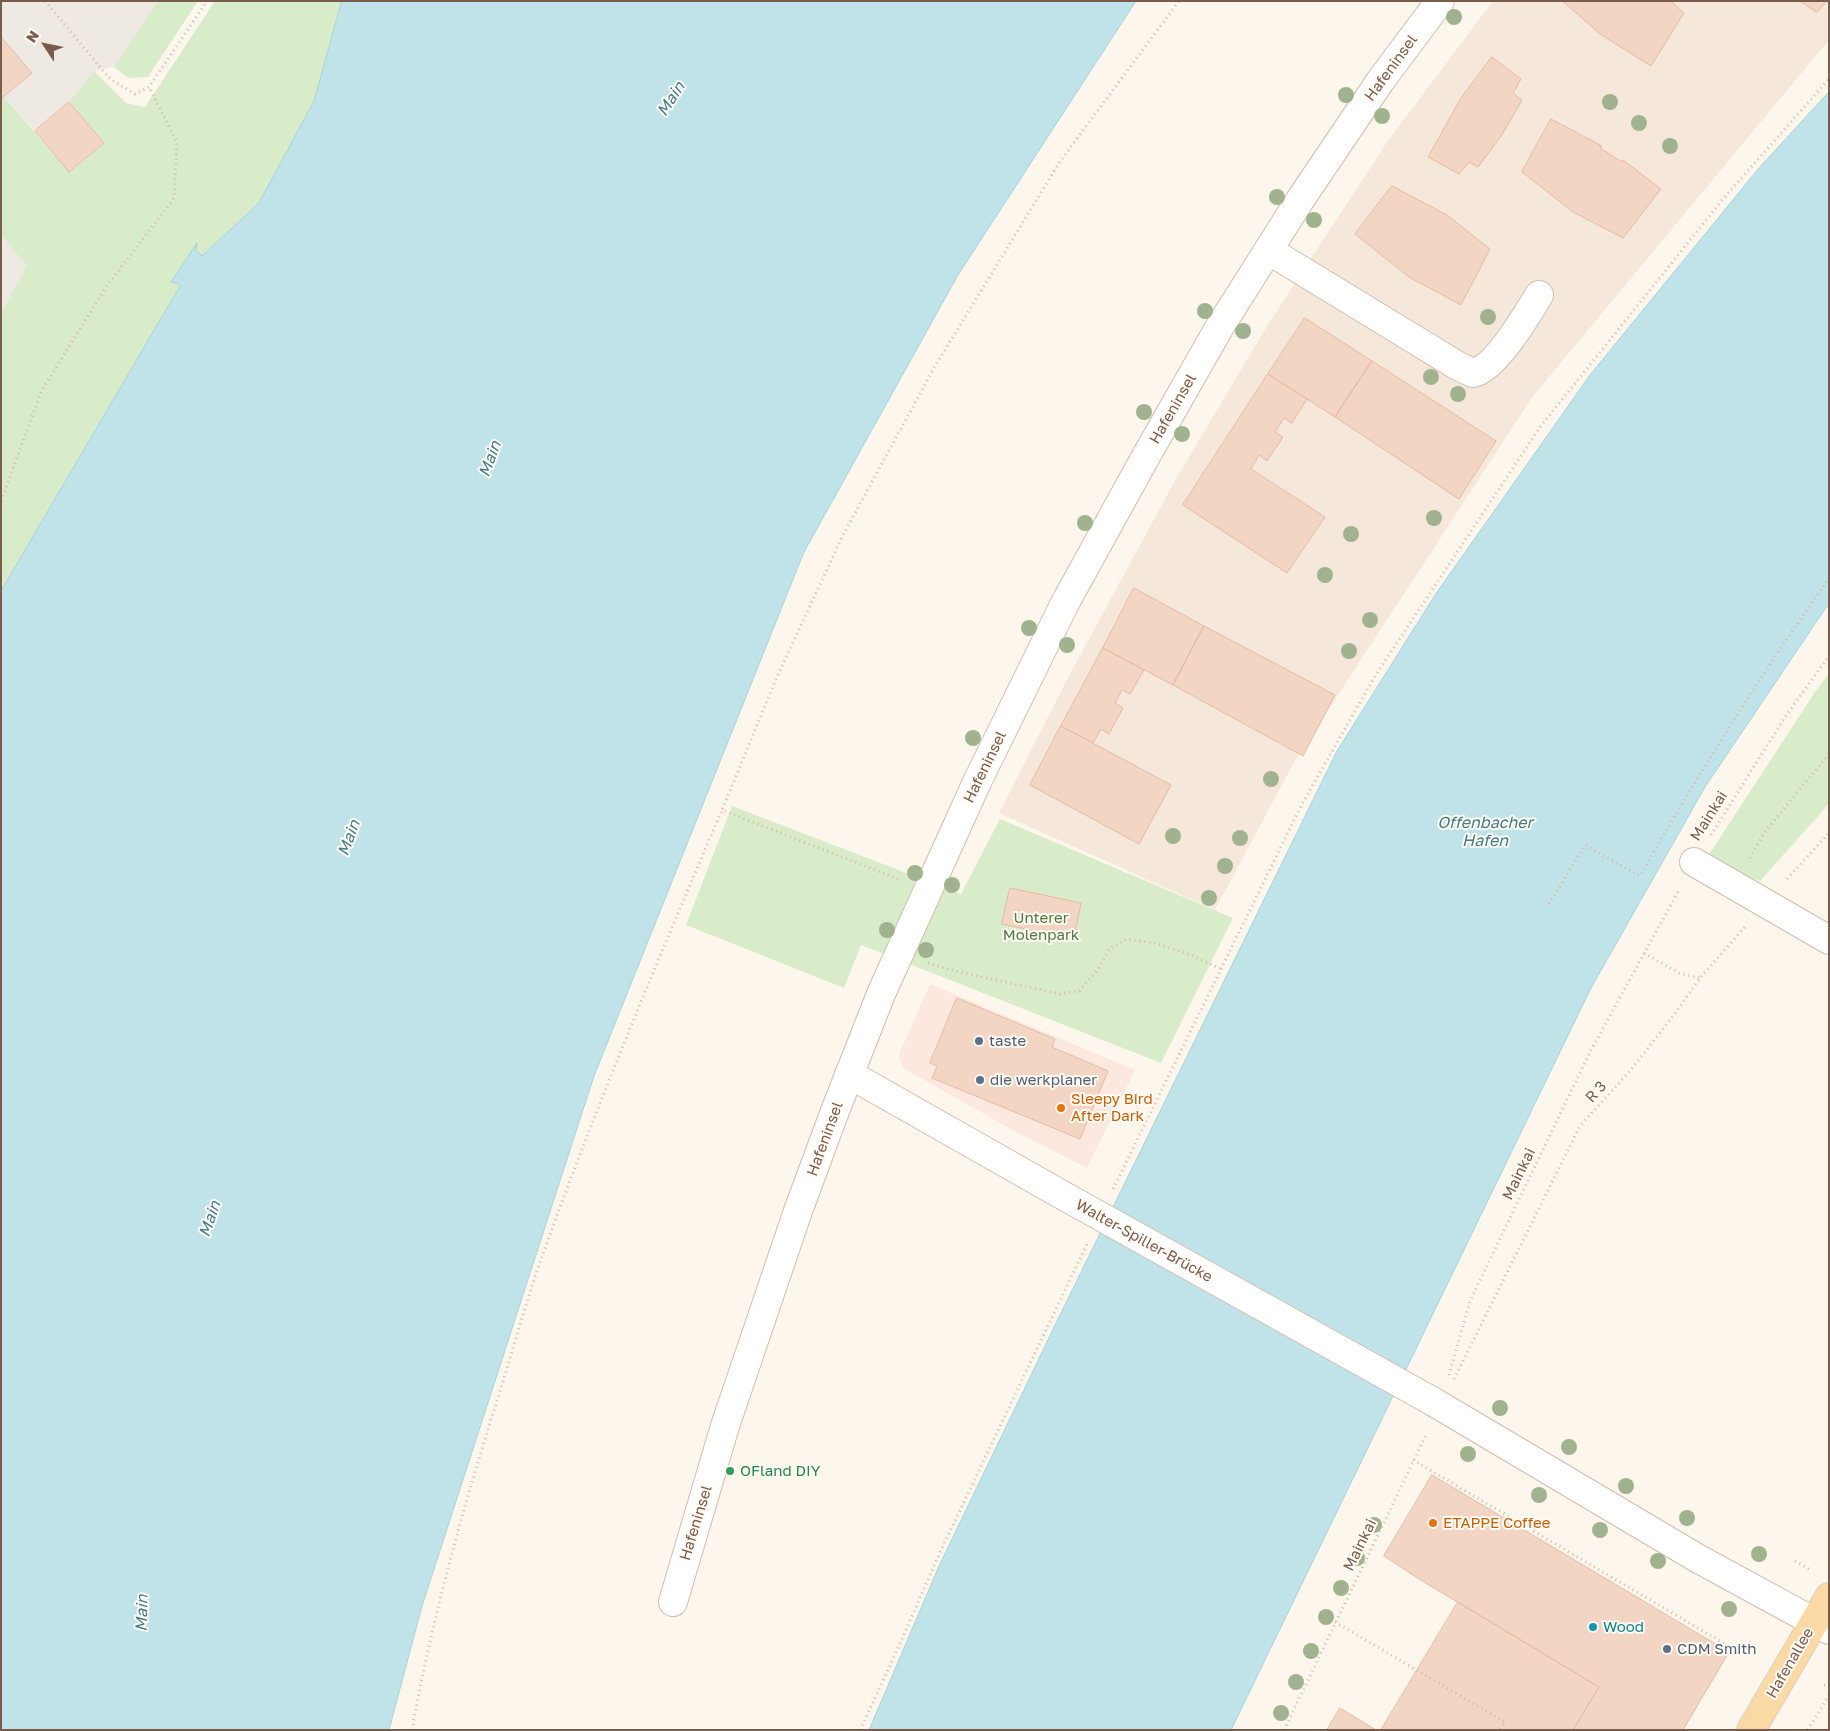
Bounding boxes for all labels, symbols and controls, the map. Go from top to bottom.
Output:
north arrow [20,20,70,70]
text: N [22,27,42,46]
street label: Hafeninsel [1361,31,1421,105]
water label: Main [653,78,689,120]
street label: Hafeninsel [1146,371,1200,447]
water label: Main [475,438,505,480]
street label: Hafeninsel [960,728,1010,806]
street label: Mainkai [1687,788,1731,844]
water label: Offenbacher Hafen [1437,813,1533,851]
water label: Main [334,817,364,859]
park label: Unterer Molenpark [1003,909,1079,944]
place label: taste [989,1032,1026,1050]
marker: taste [973,1035,985,1047]
place label: die werkplaner [990,1071,1097,1089]
marker: die werkplaner [974,1074,986,1086]
street label: R 3 [1582,1078,1610,1106]
place label: Sleepy Bird After Dark [1071,1090,1153,1125]
street label: Hafeninsel [803,1099,847,1179]
marker: Sleepy Bird After Dark [1055,1102,1067,1114]
street label: Mainkai [1499,1145,1539,1203]
street label: Walter-Spiller-Brücke [1072,1196,1216,1286]
water label: Main [195,1198,225,1240]
place label: OFland DIY [740,1462,820,1480]
marker: OFland DIY [724,1465,736,1477]
street label: Hafeninsel [676,1483,716,1563]
place label: ETAPPE Coffee [1443,1514,1550,1532]
street label: Mainkai [1340,1516,1380,1574]
marker: ETAPPE Coffee [1427,1517,1439,1529]
water label: Main [132,1594,152,1632]
place label: Wood [1603,1618,1644,1636]
marker: Wood [1587,1621,1599,1633]
street label: Hafenallee [1763,1625,1817,1701]
place label: CDM Smith [1677,1640,1756,1658]
marker: CDM Smith [1661,1643,1673,1655]

